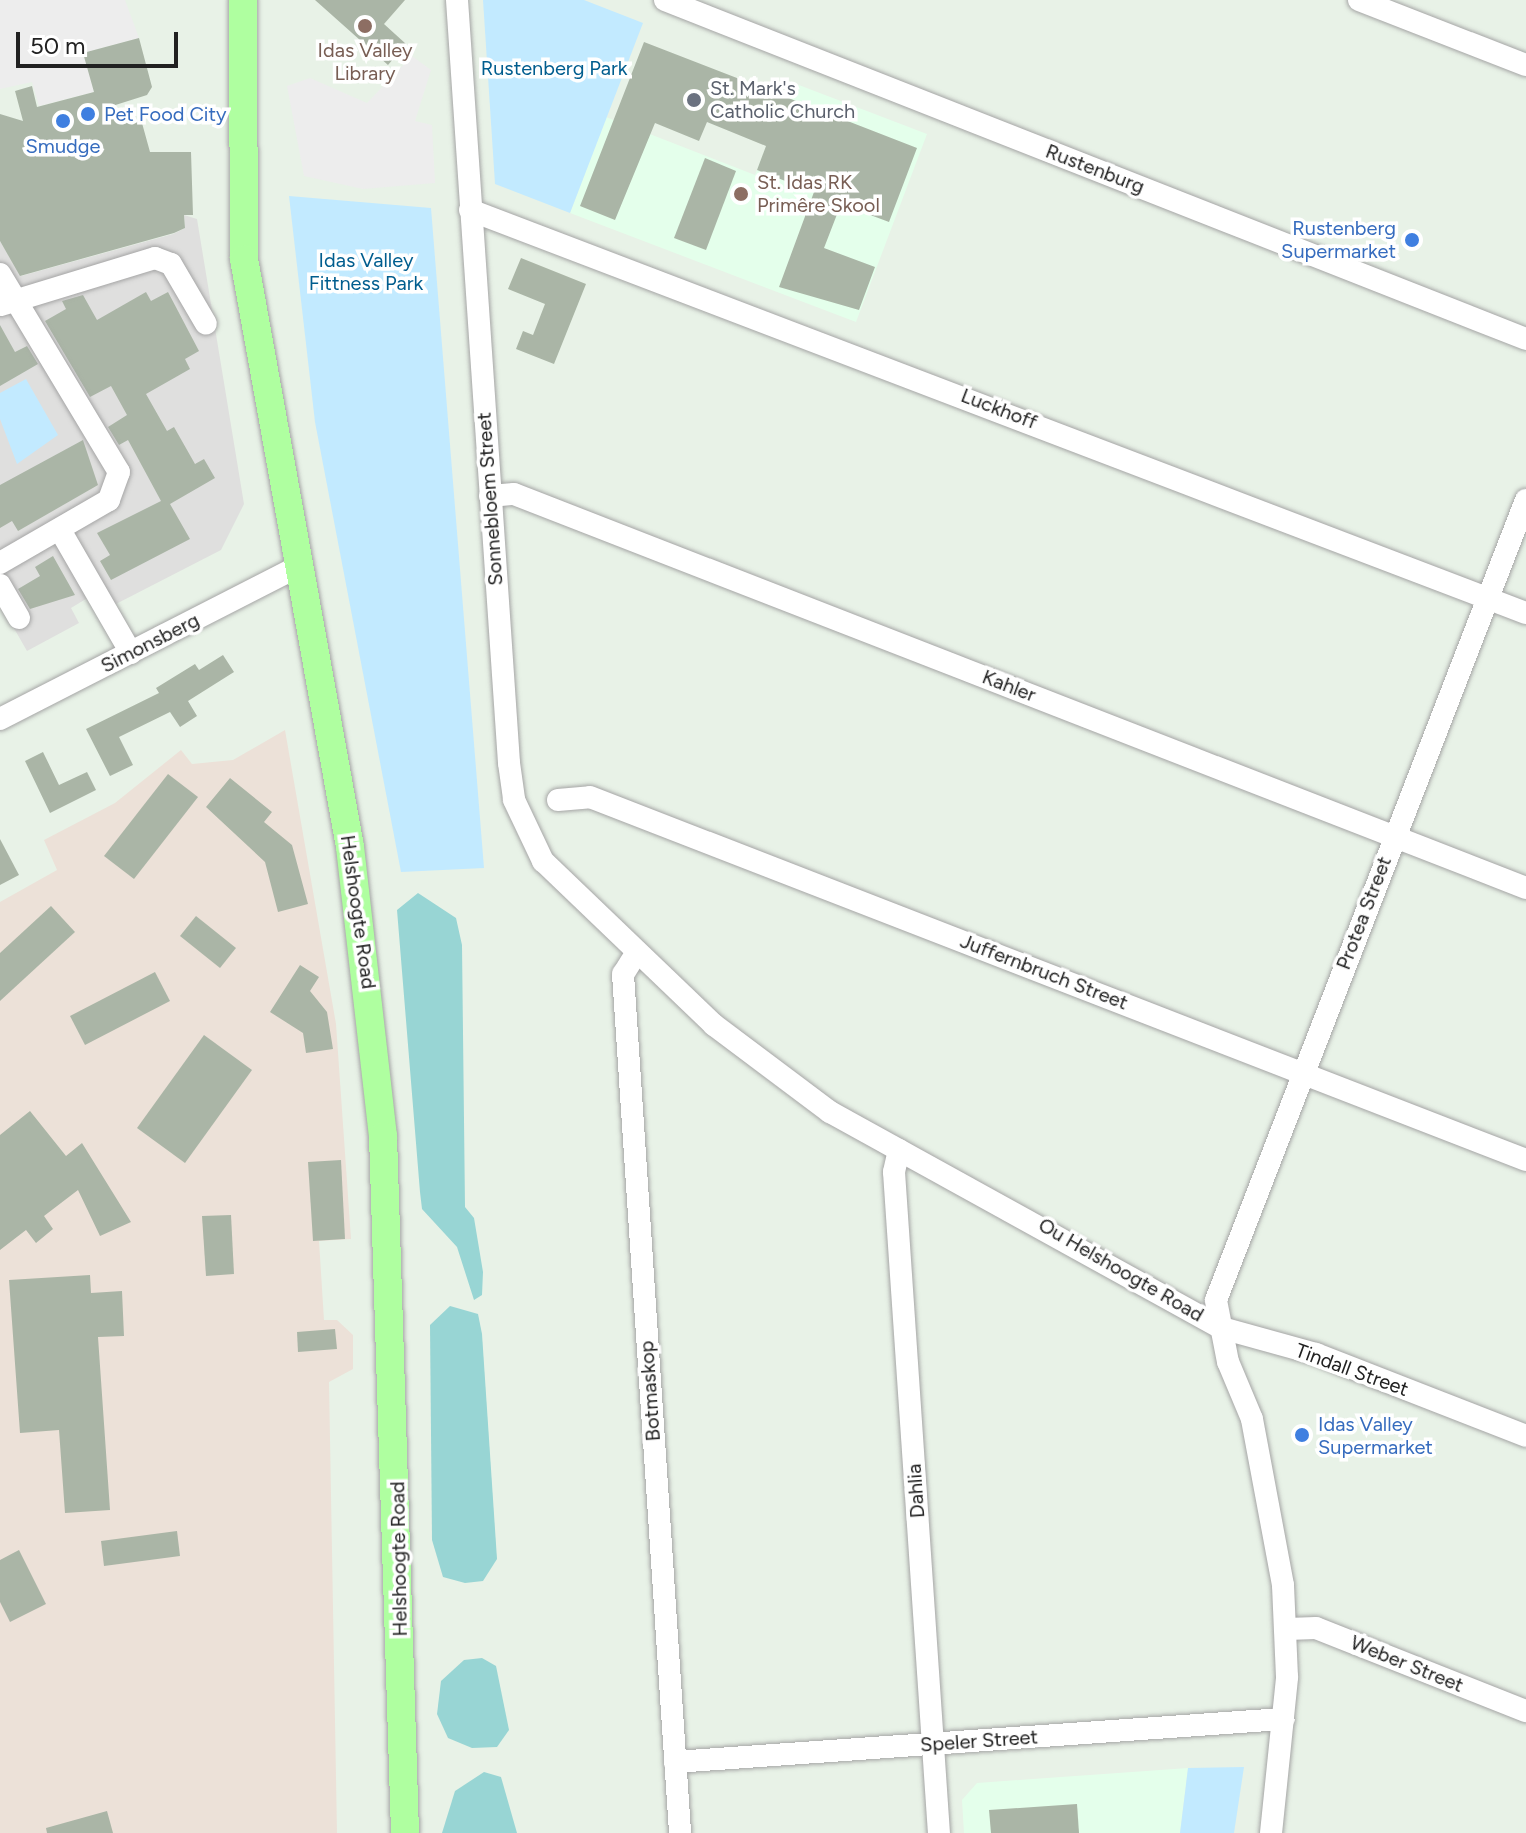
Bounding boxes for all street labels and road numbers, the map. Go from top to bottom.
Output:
street label: Rustenburg [1042,139,1148,199]
street label: Luckhoff [958,384,1040,434]
street label: Sonnebloem Street [472,412,508,586]
street label: Simonsberg [97,608,203,678]
street label: Kahler [979,665,1039,707]
street label: Helshoogte Road [335,834,381,990]
street label: Protea Street [1331,853,1397,973]
street label: Juffernbruch Street [957,929,1131,1015]
street label: Ou Helshoogte Road [1034,1213,1208,1327]
street label: Tindall Street [1292,1338,1412,1402]
street label: Botmaskop [635,1340,665,1442]
street label: Dahlia [902,1463,930,1519]
street label: Helshoogte Road [386,1481,412,1637]
street label: Weber Street [1347,1630,1467,1698]
street label: Speler Street [919,1725,1039,1757]

